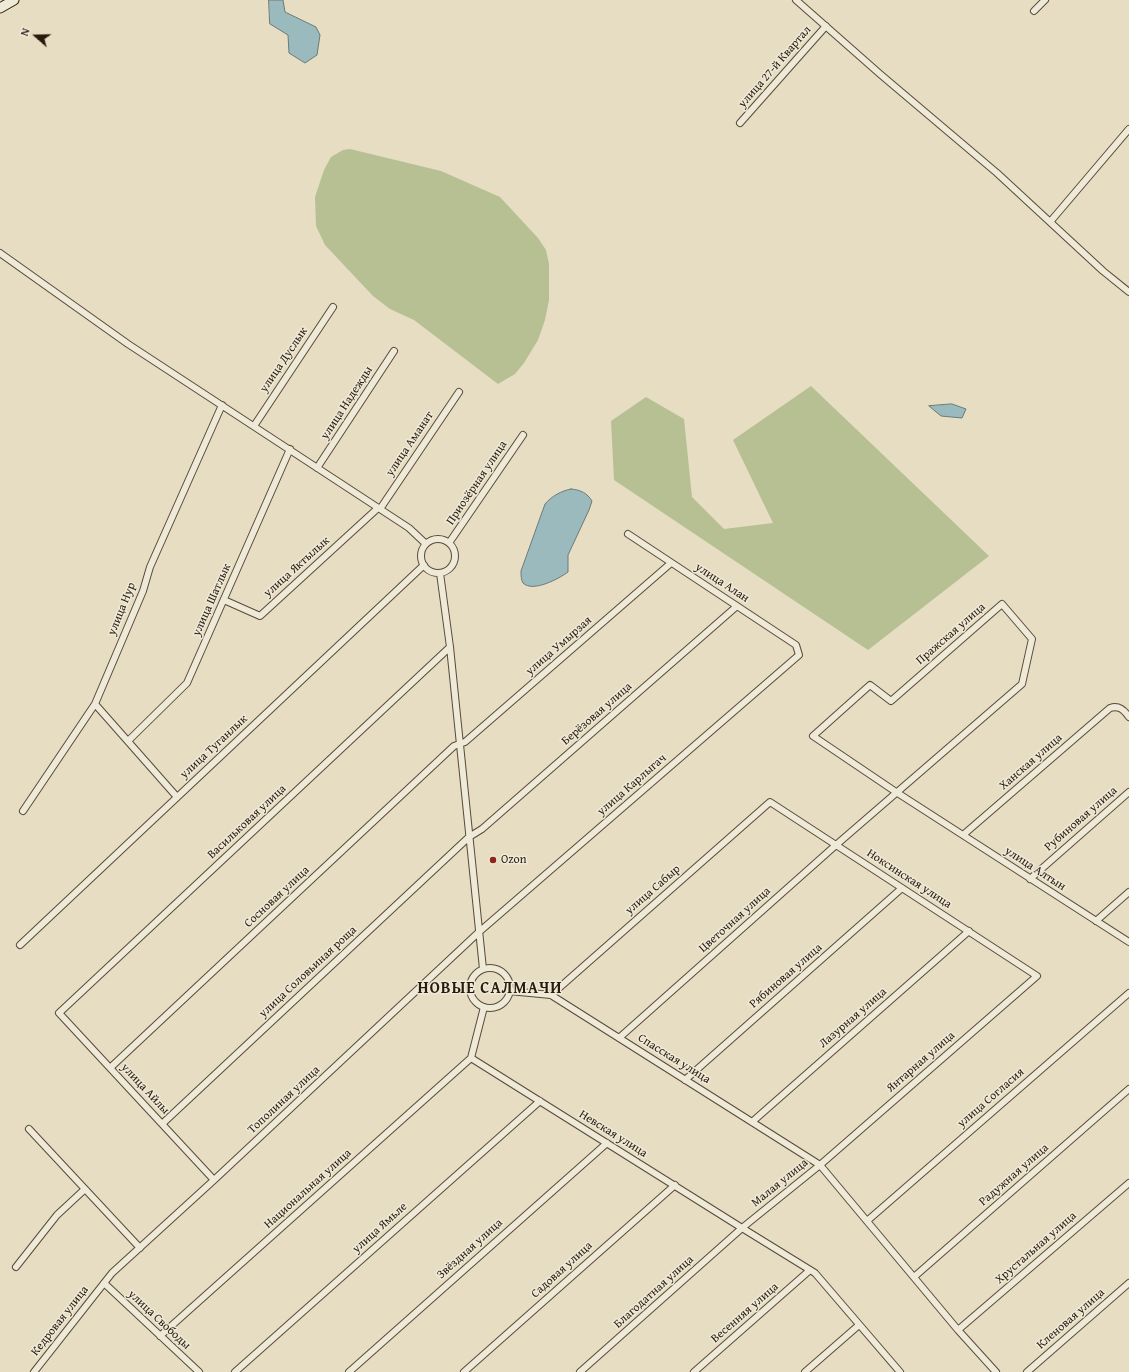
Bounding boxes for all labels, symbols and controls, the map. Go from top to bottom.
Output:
north arrow [16,16,56,56]
street label: улица 27-й Квартал [735,23,815,111]
text: N [16,26,33,38]
street label: улица Дуслык [257,325,311,395]
street label: улица Надежды [318,364,376,442]
street label: улица Аманат [383,409,437,479]
street label: Приозёрная улица [443,438,511,528]
street label: улица Яктылык [261,534,333,600]
street label: улица Алан [692,560,752,606]
street label: улица Шатлык [190,562,234,638]
street label: улица Нур [105,581,139,637]
street label: Пражская улица [913,600,989,668]
street label: улица Умырзая [523,613,595,679]
street label: Берёзовая улица [559,680,635,748]
street label: улица Туганлык [177,712,251,782]
street label: Ханская улица [997,731,1065,793]
street label: улица Карлыгач [595,751,669,819]
street label: Васильковая улица [205,782,289,862]
street label: Рубиновая улица [1042,784,1120,854]
street label: улица Алтын [1002,844,1068,894]
street label: Ноксинская улица [864,846,954,912]
place label: Ozon [501,853,526,867]
marker: Ozon [488,855,498,865]
street label: улица Сабыр [623,862,683,918]
street label: Сосновая улица [241,863,313,931]
street label: Цветочная улица [696,884,774,956]
street label: улица Соловьиная роща [256,923,360,1021]
street label: Рябиновая улица [747,941,825,1011]
district label: НОВЫЕ САЛМАЧИ [418,979,562,999]
street label: Лазурная улица [816,985,890,1051]
street label: Янтарная улица [884,1028,958,1096]
street label: Спасская улица [635,1031,713,1087]
street label: улица Айлы [118,1061,172,1117]
street label: Тополиная улица [245,1063,323,1137]
street label: улица Согласия [955,1065,1027,1131]
street label: Невская улица [576,1107,650,1161]
street label: Радужная улица [976,1141,1052,1209]
street label: Национальная улица [261,1146,355,1232]
street label: Малая улица [749,1156,811,1210]
street label: улица Ямьле [350,1200,410,1256]
street label: Хрустальная улица [992,1209,1080,1287]
street label: Звёздная улица [434,1216,506,1282]
street label: Садовая улица [528,1239,596,1301]
street label: Благодатная улица [611,1252,697,1332]
street label: Весенняя улица [708,1280,782,1346]
street label: Кедровая улица [28,1283,92,1359]
street label: Кленовая улица [1034,1286,1108,1352]
street label: улица Свободы [125,1287,193,1353]

